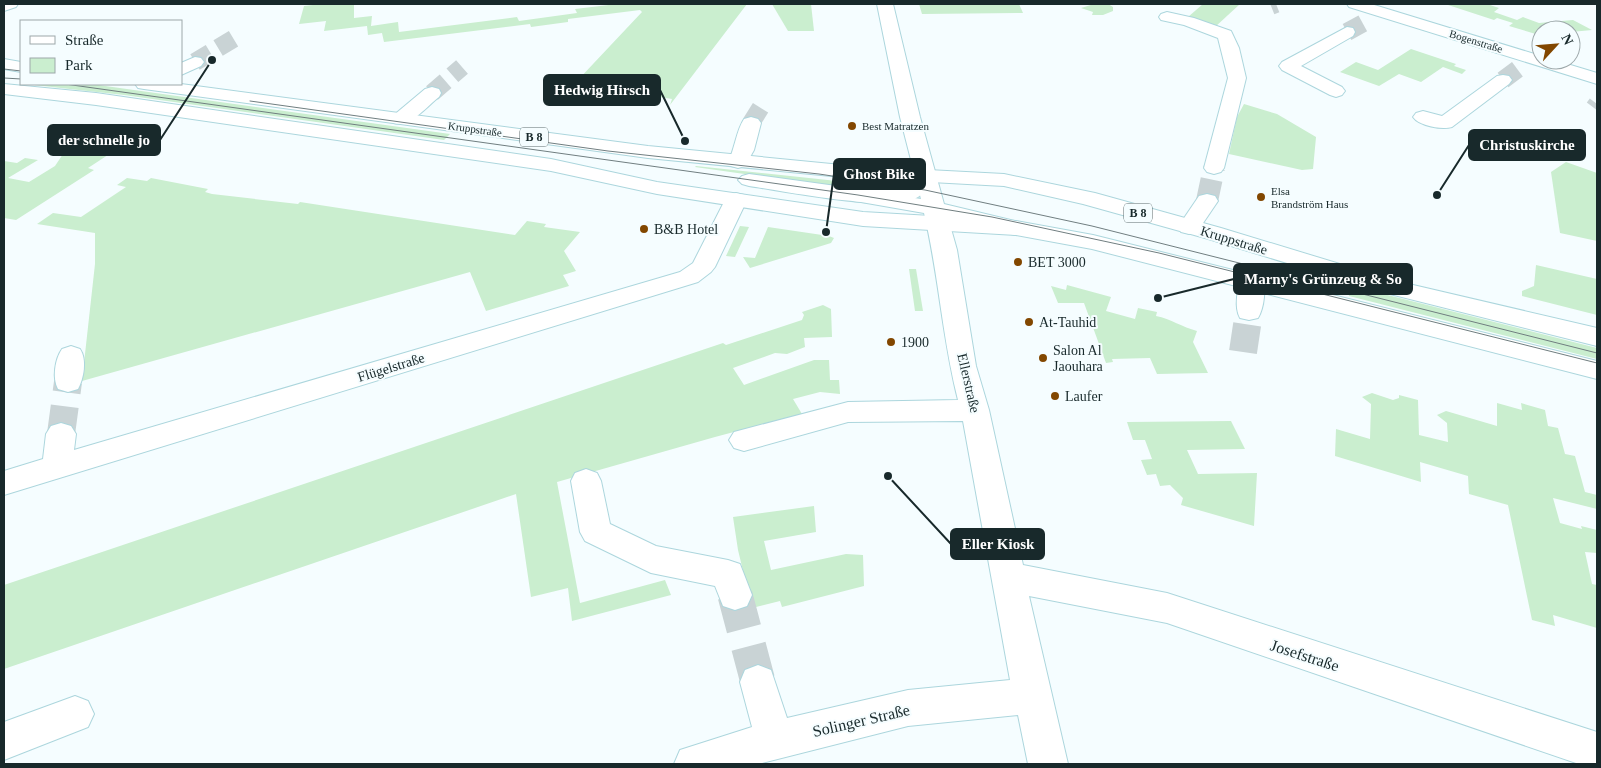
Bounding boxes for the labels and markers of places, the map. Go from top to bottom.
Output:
callout: Hedwig Hirsch [544,75,660,105]
marker: Best Matratzen [846,120,858,132]
place label: Best Matratzen [862,120,929,132]
callout: der schnelle jo [48,125,160,155]
callout: Christuskirche [1469,130,1585,160]
callout: Ghost Bike [834,159,925,189]
place label: Elsa Brandström Haus [1271,185,1348,210]
marker: Elsa Brandström Haus [1255,191,1267,203]
place label: B&B Hotel [654,222,718,237]
marker: B&B Hotel [638,223,650,235]
place label: BET 3000 [1028,255,1086,270]
marker: BET 3000 [1012,256,1024,268]
callout: Marny's Grünzeug & So [1234,264,1412,294]
place label: At-Tauhid [1039,315,1096,330]
marker: At-Tauhid [1023,316,1035,328]
place label: 1900 [901,335,929,350]
marker: 1900 [885,336,897,348]
place label: Salon Al Jaouhara [1053,343,1104,374]
marker: Salon Al Jaouhara [1037,352,1049,364]
place label: Laufer [1065,389,1103,404]
marker: Laufer [1049,390,1061,402]
callout: Eller Kiosk [951,529,1044,559]

